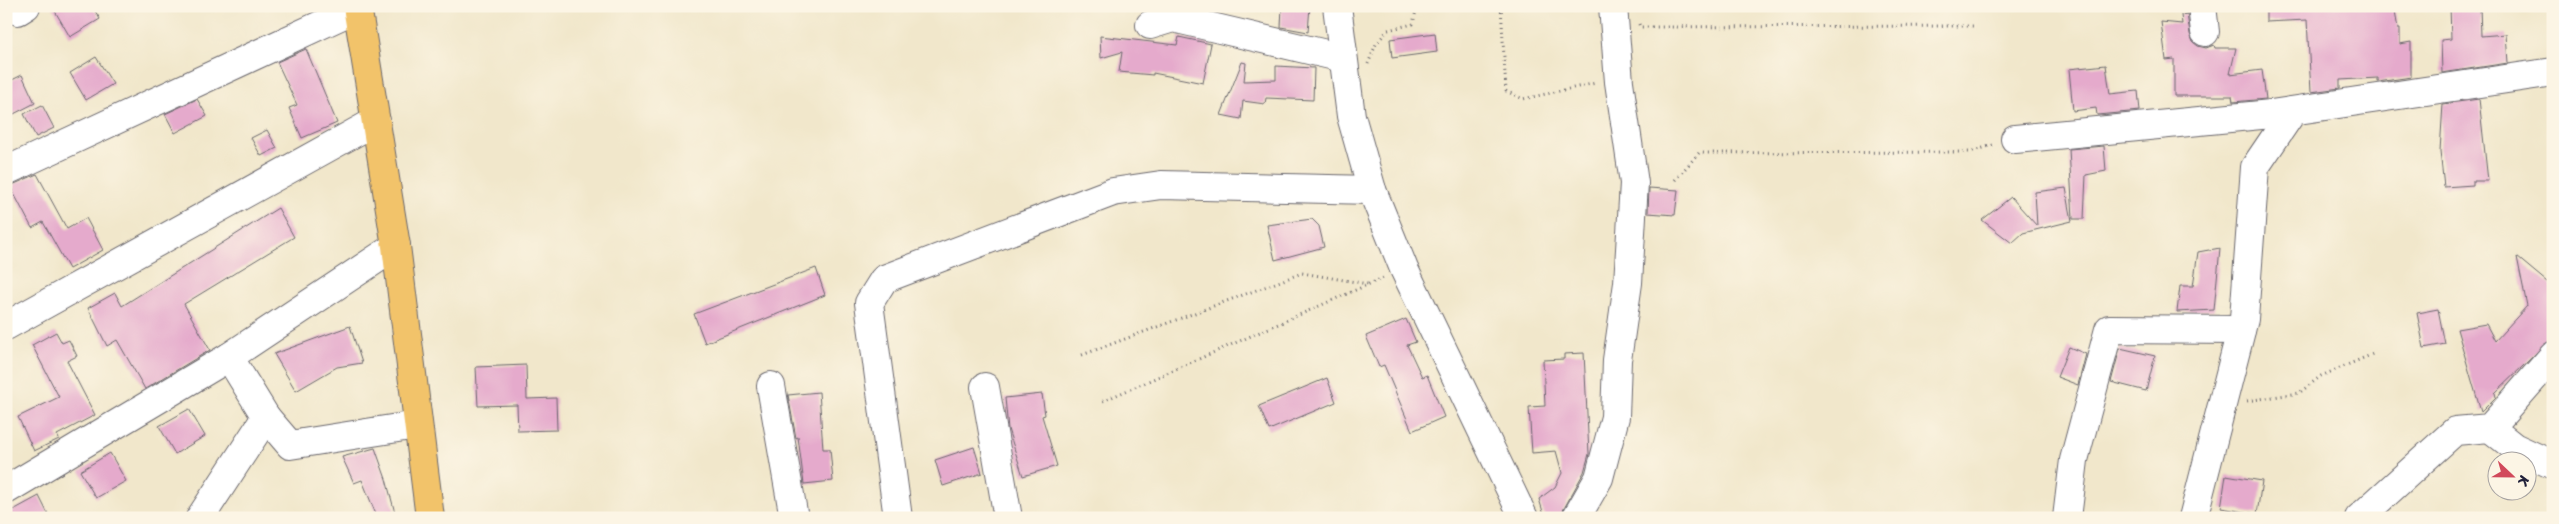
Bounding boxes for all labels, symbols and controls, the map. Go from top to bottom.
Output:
north arrow [2486,452,2536,502]
text: K [2510,471,2537,491]

